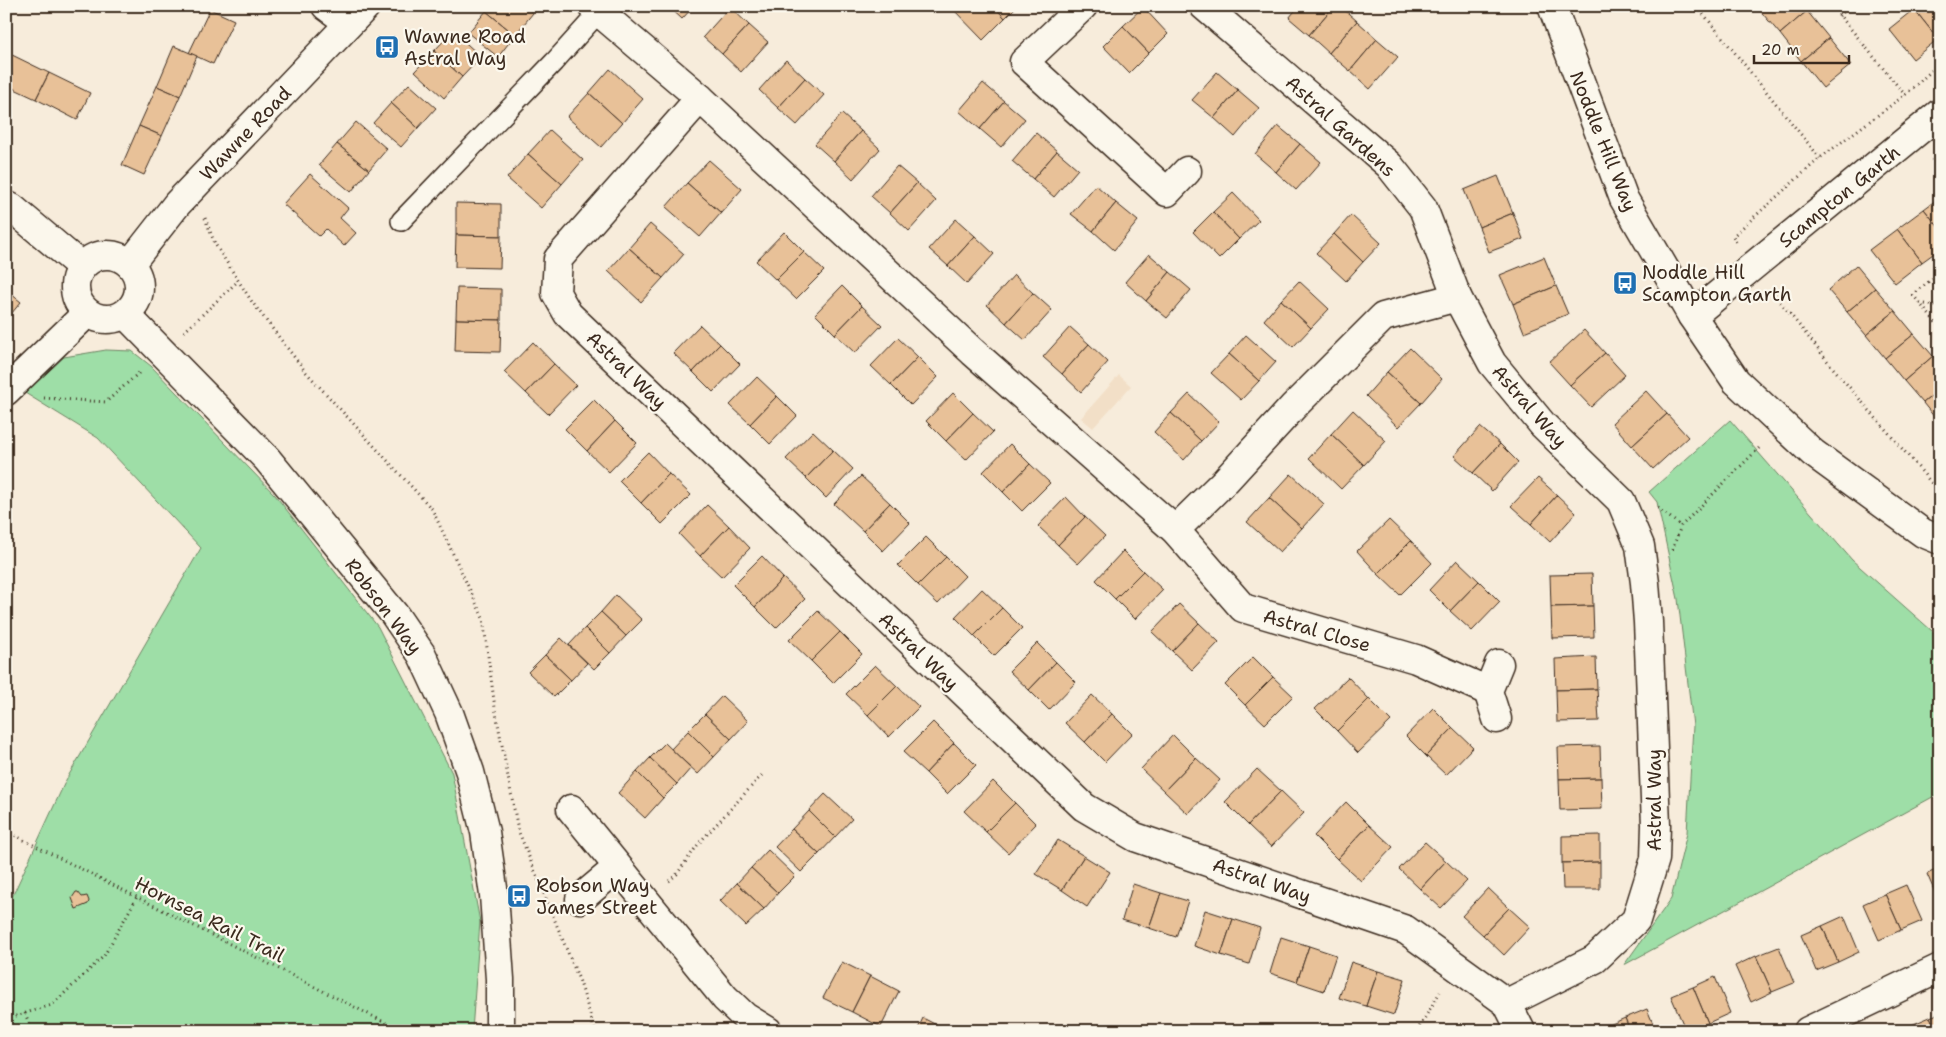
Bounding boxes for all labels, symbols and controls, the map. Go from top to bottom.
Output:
place label: Wawne Road Astral Way [404,24,526,71]
scale bar [1754,32,1848,64]
bus stop icon: Wawne Road Astral Way [374,34,400,60]
text: 20 m [1761,40,1800,60]
street label: Noddle Hill Way [1564,67,1643,215]
street label: Astral Gardens [1280,70,1401,182]
street label: Wawne Road [194,81,297,186]
street label: Scampton Garth [1773,140,1905,253]
place label: Noddle Hill Scampton Garth [1642,260,1792,307]
bus stop icon: Noddle Hill Scampton Garth [1612,270,1638,296]
street label: Astral Way [581,326,672,415]
street label: Astral Way [1487,359,1573,453]
street label: Robson Way [339,553,428,659]
street label: Astral Close [1260,603,1373,658]
street label: Astral Way [873,607,964,696]
street label: Astral Way [1642,749,1667,851]
street label: Astral Way [1209,852,1314,909]
street label: Hornsea Rail Trail [130,871,289,968]
place label: Robson Way James Street [536,873,658,920]
bus stop icon: Robson Way James Street [506,883,532,909]

